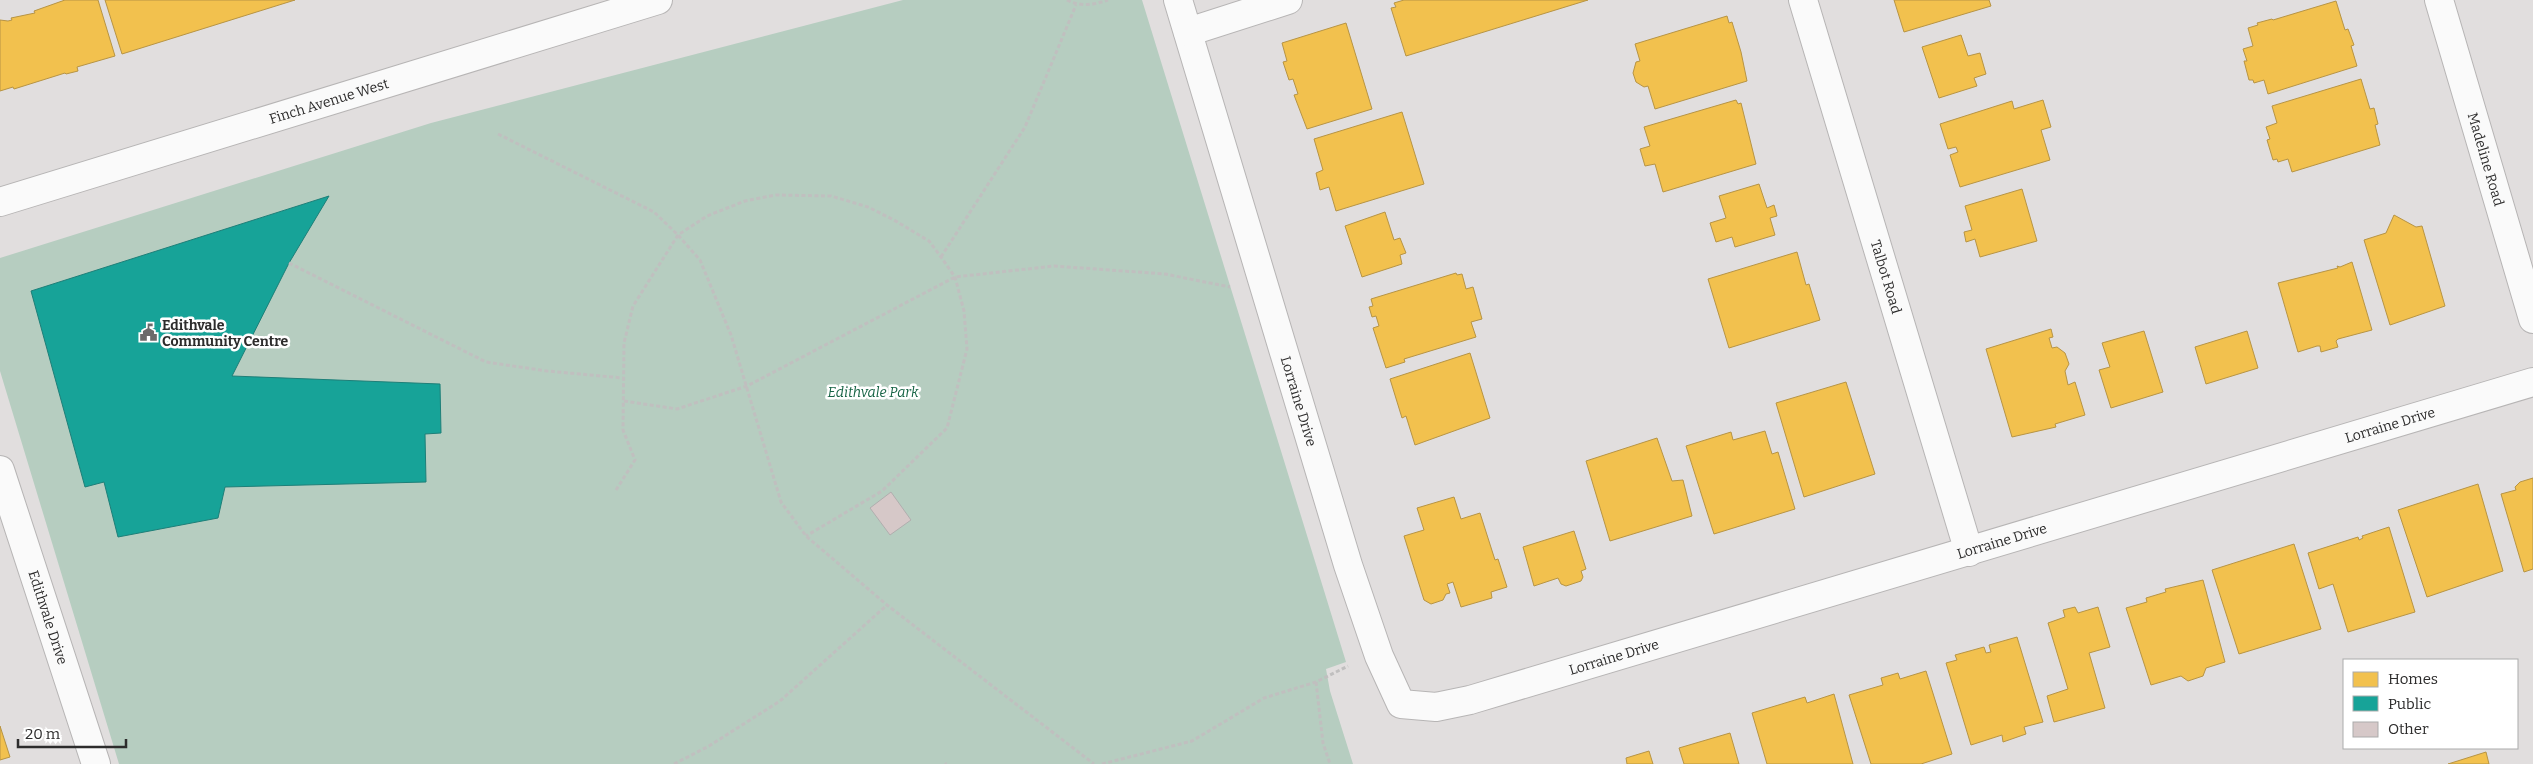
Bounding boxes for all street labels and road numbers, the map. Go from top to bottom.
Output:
street label: Finch Avenue West [267,75,391,127]
street label: Madeline Road [2464,111,2508,208]
street label: Talbot Road [1867,238,1905,316]
street label: Lorraine Drive [1277,354,1320,448]
street label: Lorraine Drive [2343,403,2437,446]
street label: Lorraine Drive [1955,519,2049,562]
street label: Edithvale Drive [25,568,71,667]
street label: Lorraine Drive [1567,635,1661,678]

